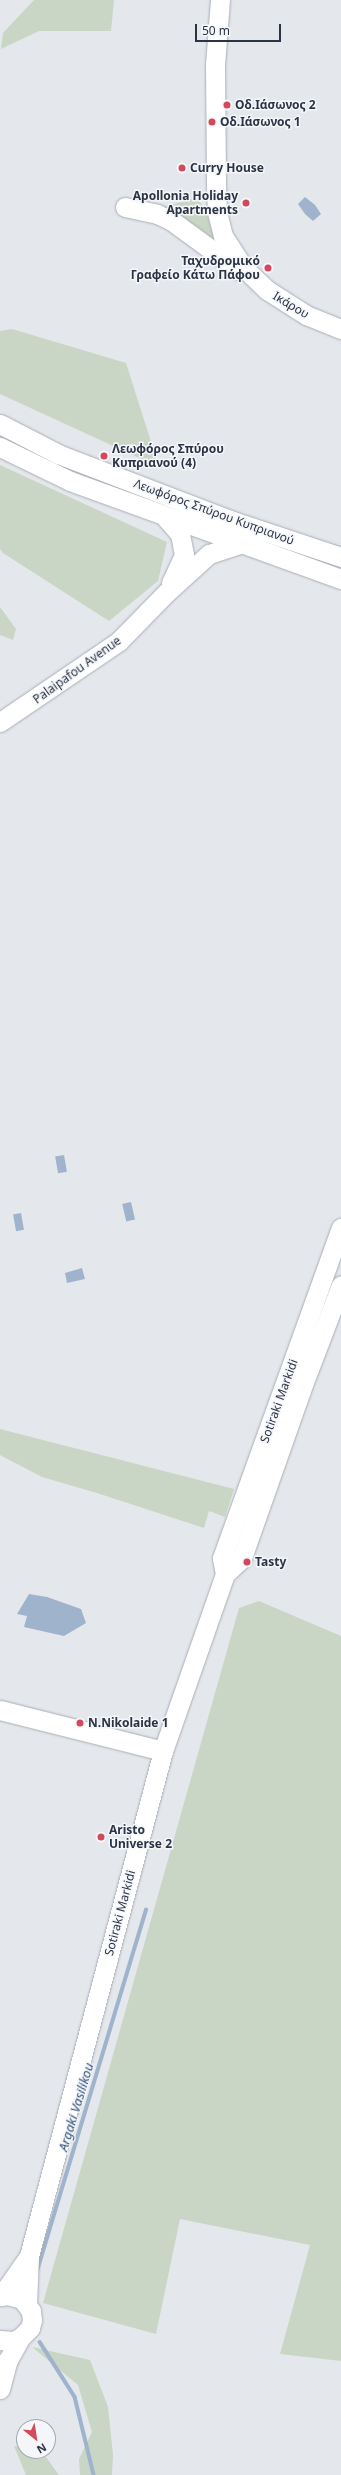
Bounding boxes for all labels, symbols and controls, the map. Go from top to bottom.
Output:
scale bar [197,16,283,42]
text: 50 m [202,22,230,39]
place label: Οδ.Ιάσωνος 2 [235,98,316,112]
marker: Οδ.Ιάσωνος 2 [222,100,232,110]
place label: Οδ.Ιάσωνος 1 [220,115,301,129]
marker: Οδ.Ιάσωνος 1 [207,117,217,127]
place label: Curry House [190,161,264,175]
marker: Curry House [177,163,187,173]
place label: Apollonia Holiday Apartments [133,189,238,217]
marker: Apollonia Holiday Apartments [241,198,251,208]
place label: Ταχυδρομικό Γραφείο Κάτω Πάφου [131,254,260,282]
marker: Ταχυδρομικό Γραφείο Κάτω Πάφου [263,263,273,273]
street label: Ικάρου [270,289,312,321]
place label: Λεωφόρος Σπύρου Κυπριανού (4) [112,442,224,470]
marker: Λεωφόρος Σπύρου Κυπριανού (4) [99,451,109,461]
street label: Λεωφόρος Σπύρου Κυπριανού [132,476,296,548]
street label: Palaipafou Avenue [30,633,124,707]
street label: Sotiraki Markidi [257,1357,301,1445]
place label: Tasty [255,1555,286,1569]
marker: Tasty [242,1557,252,1567]
place label: N.Nikolaide 1 [88,1716,168,1730]
marker: N.Nikolaide 1 [75,1718,85,1728]
place label: Aristo Universe 2 [109,1823,172,1851]
marker: Aristo Universe 2 [96,1832,106,1842]
street label: Sotiraki Markidi [102,1869,138,1957]
water label: Argaki Vasilikou [55,2061,97,2153]
north arrow [16,2419,56,2459]
text: N [34,2440,49,2458]

